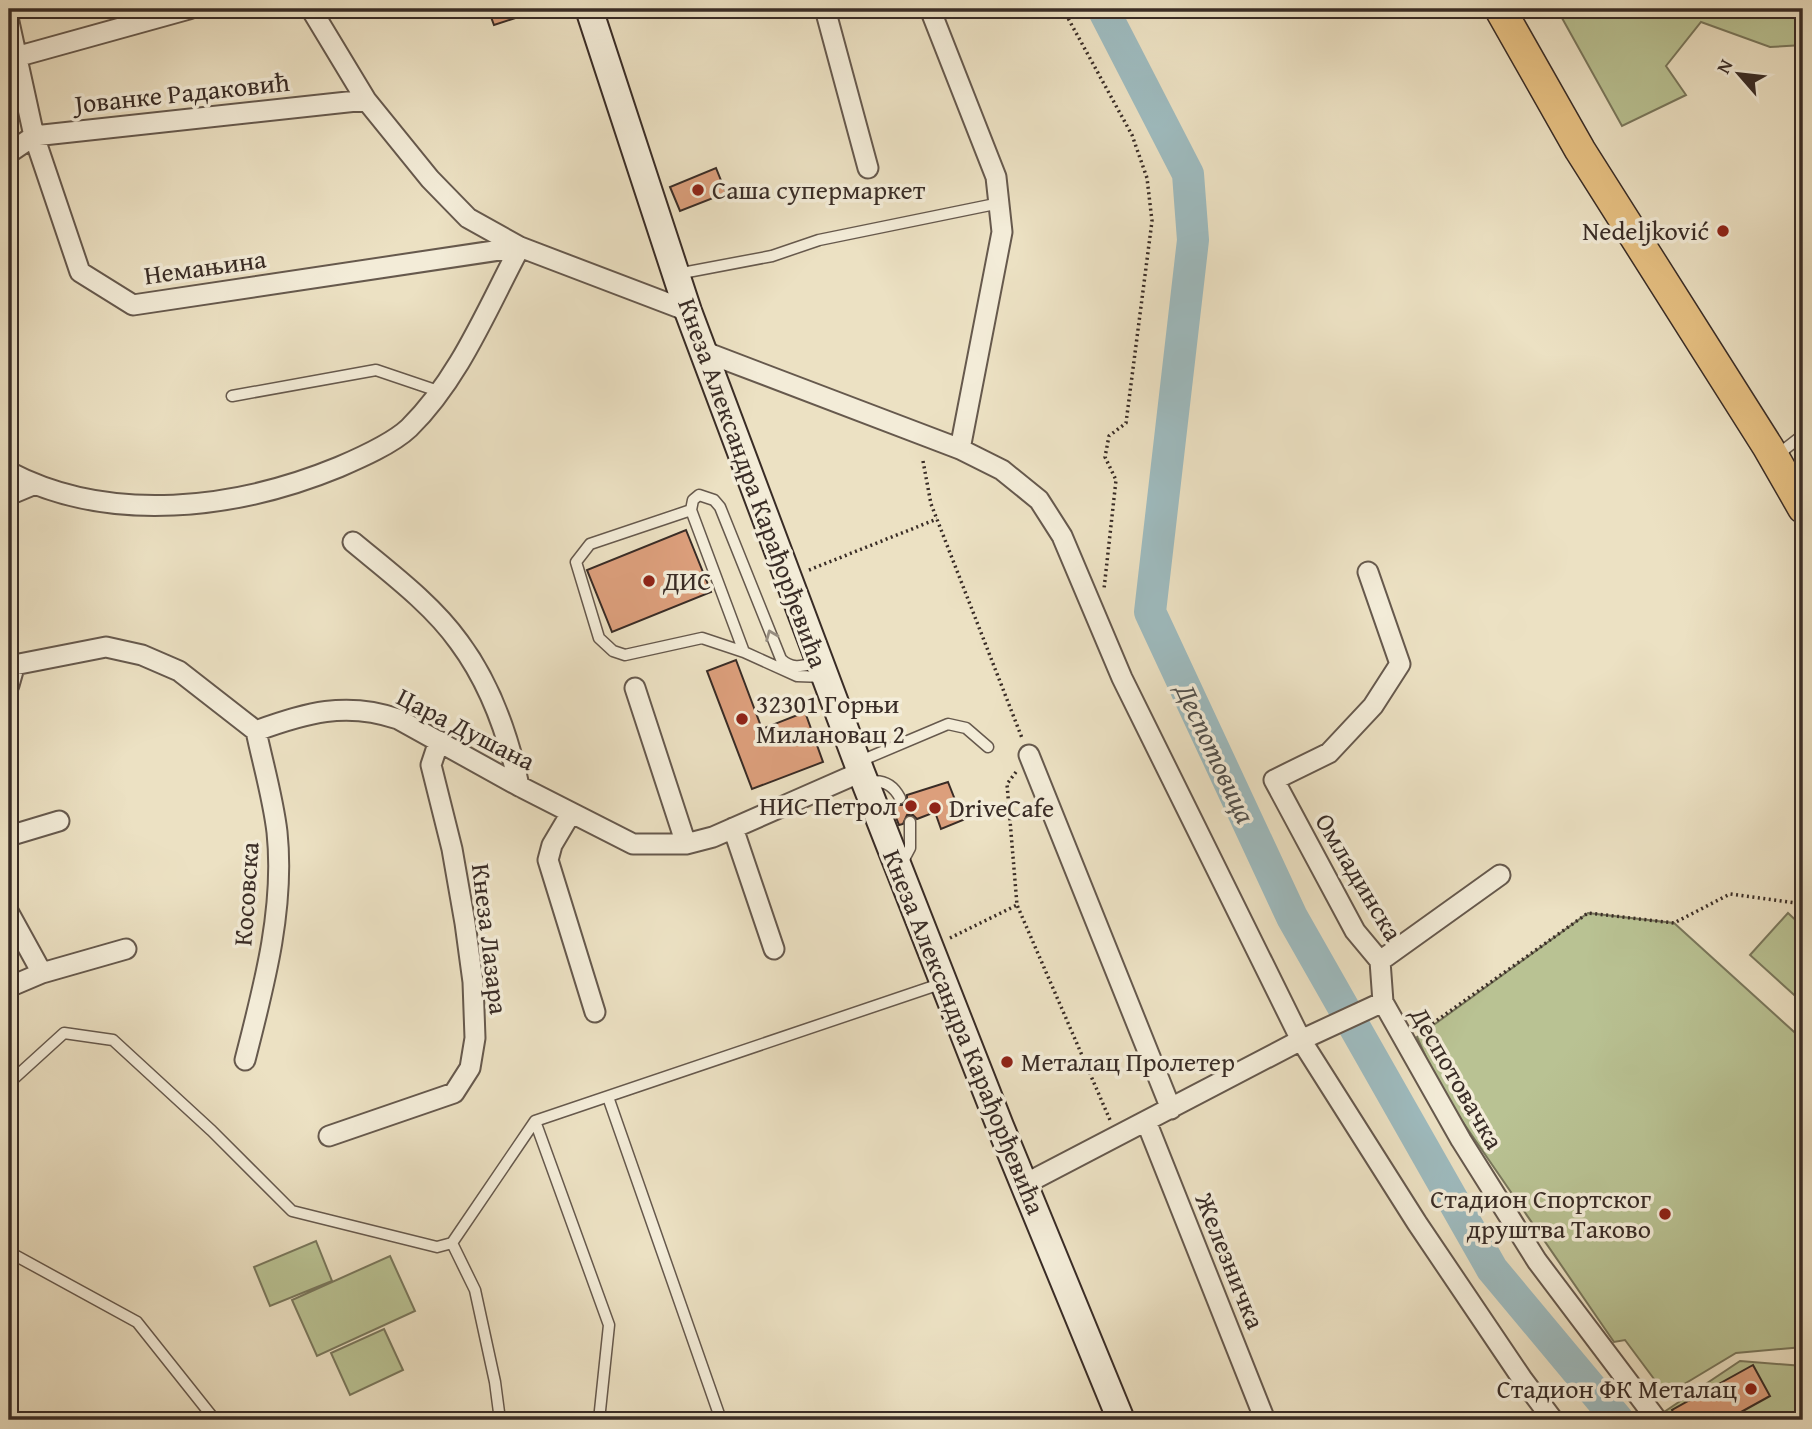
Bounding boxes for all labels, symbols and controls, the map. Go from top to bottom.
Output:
north arrow [1703,38,1773,108]
text: N [1709,54,1739,78]
street label: Јованке Радаковић [70,62,292,123]
place label: Саша супермаркет [712,170,926,209]
marker: Саша супермаркет [690,182,706,198]
place label: Nedeljković [1582,211,1709,250]
marker: Nedeljković [1715,223,1731,239]
street label: Немањина [141,239,269,294]
street label: Кнеза Александра Карађорђевића [668,293,839,674]
place label: ДИС [662,561,711,600]
marker: ДИС [641,573,657,589]
one-way arrow [766,630,780,642]
water label: Деспотовица [1165,674,1267,830]
street label: Цара Душана [390,677,543,780]
place label: 32301 Горњи Милановац 2 [756,684,905,753]
marker: 32301 Горњи Милановац 2 [734,711,750,727]
place label: НИС Петрол [759,786,897,825]
place label: DriveCafe [949,788,1054,827]
marker: НИС Петрол [903,798,919,814]
marker: DriveCafe [927,800,943,816]
street label: Омладинска [1306,805,1413,949]
street label: Косовска [222,840,269,947]
street label: Кнеза Александра Карађорђевића [873,843,1056,1221]
street label: Кнеза Лазара [462,861,519,1017]
street label: Деспотовачка [1400,998,1514,1157]
place label: Металац Пролетер [1021,1042,1235,1081]
marker: Металац Пролетер [999,1054,1015,1070]
place label: Стадион Спортског друштва Таково [1430,1179,1651,1248]
street label: Железничка [1185,1186,1276,1335]
marker: Стадион Спортског друштва Таково [1657,1206,1673,1222]
place label: Стадион ФК Металац [1497,1369,1737,1408]
marker: Стадион ФК Металац [1743,1381,1759,1397]

